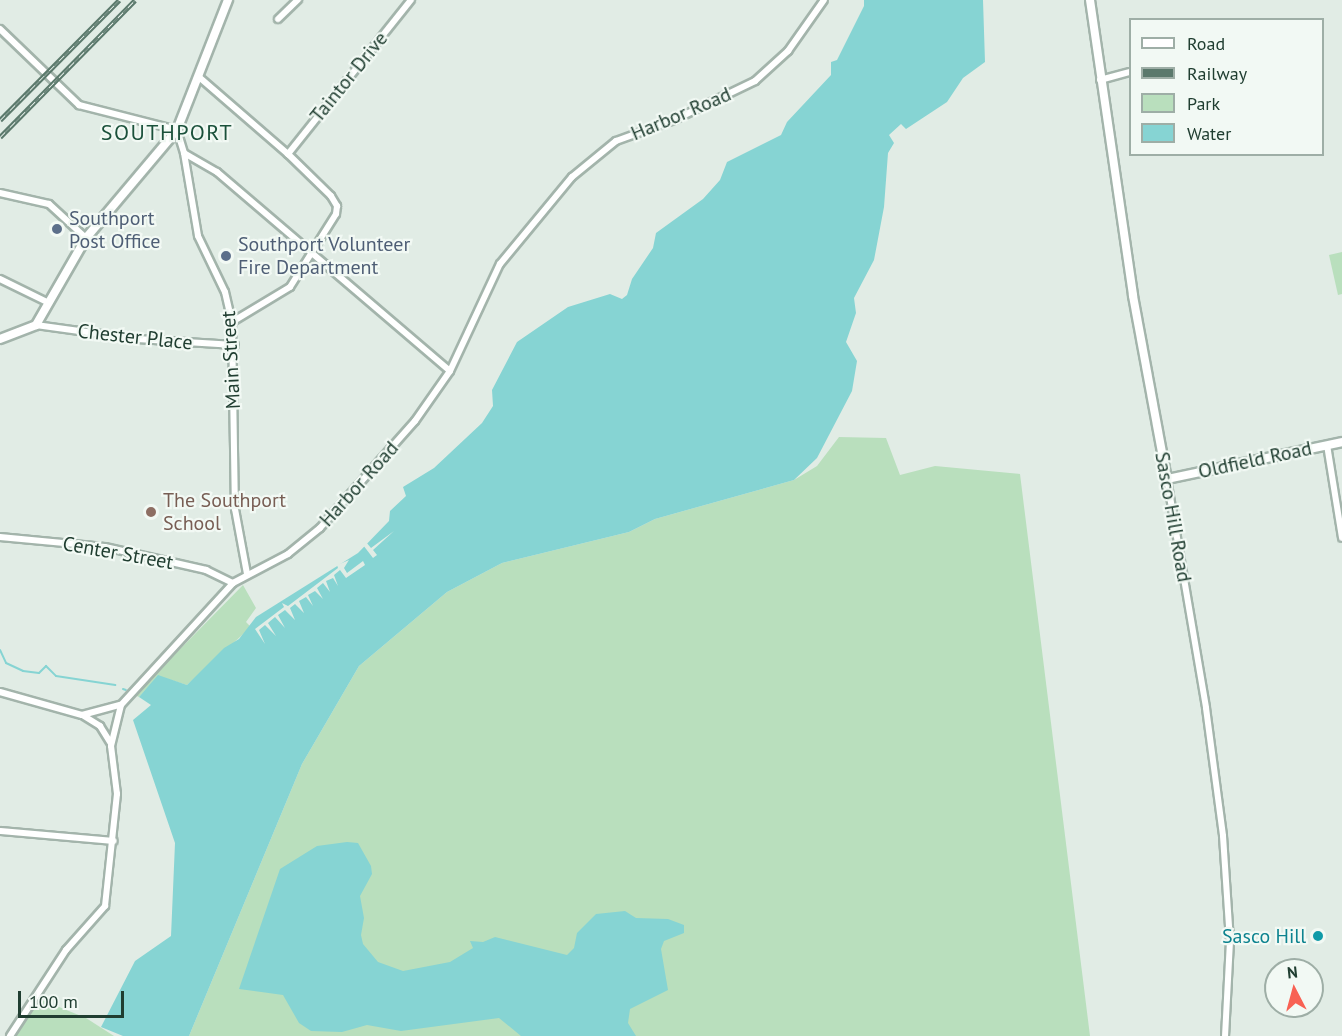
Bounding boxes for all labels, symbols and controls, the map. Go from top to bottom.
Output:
legend [1129,18,1324,156]
street label: Taintor Drive [305,27,393,127]
text: Road [1187,32,1225,55]
text: Railway [1187,62,1247,85]
street label: Harbor Road [627,82,735,146]
text: Park [1187,92,1220,115]
district label: SOUTHPORT [101,120,233,146]
text: Water [1187,122,1231,145]
place label: Southport Post Office [69,206,160,253]
marker: Southport Post Office [50,222,64,236]
place label: Southport Volunteer Fire Department [238,232,411,279]
marker: Southport Volunteer Fire Department [219,249,233,263]
street label: Main Street [216,310,246,410]
street label: Chester Place [76,319,194,355]
street label: Oldfield Road [1196,436,1314,484]
street label: Harbor Road [315,437,403,531]
street label: Sasco Hill Road [1150,450,1196,584]
place label: The Southport School [163,488,286,535]
marker: The Southport School [144,505,158,519]
street label: Center Street [61,531,175,575]
place label: Sasco Hill [1222,924,1306,948]
marker: Sasco Hill [1311,929,1325,943]
north arrow [1264,958,1324,1018]
text: N [1286,962,1299,983]
scale bar [21,979,128,1017]
text: 100 m [29,990,78,1013]

